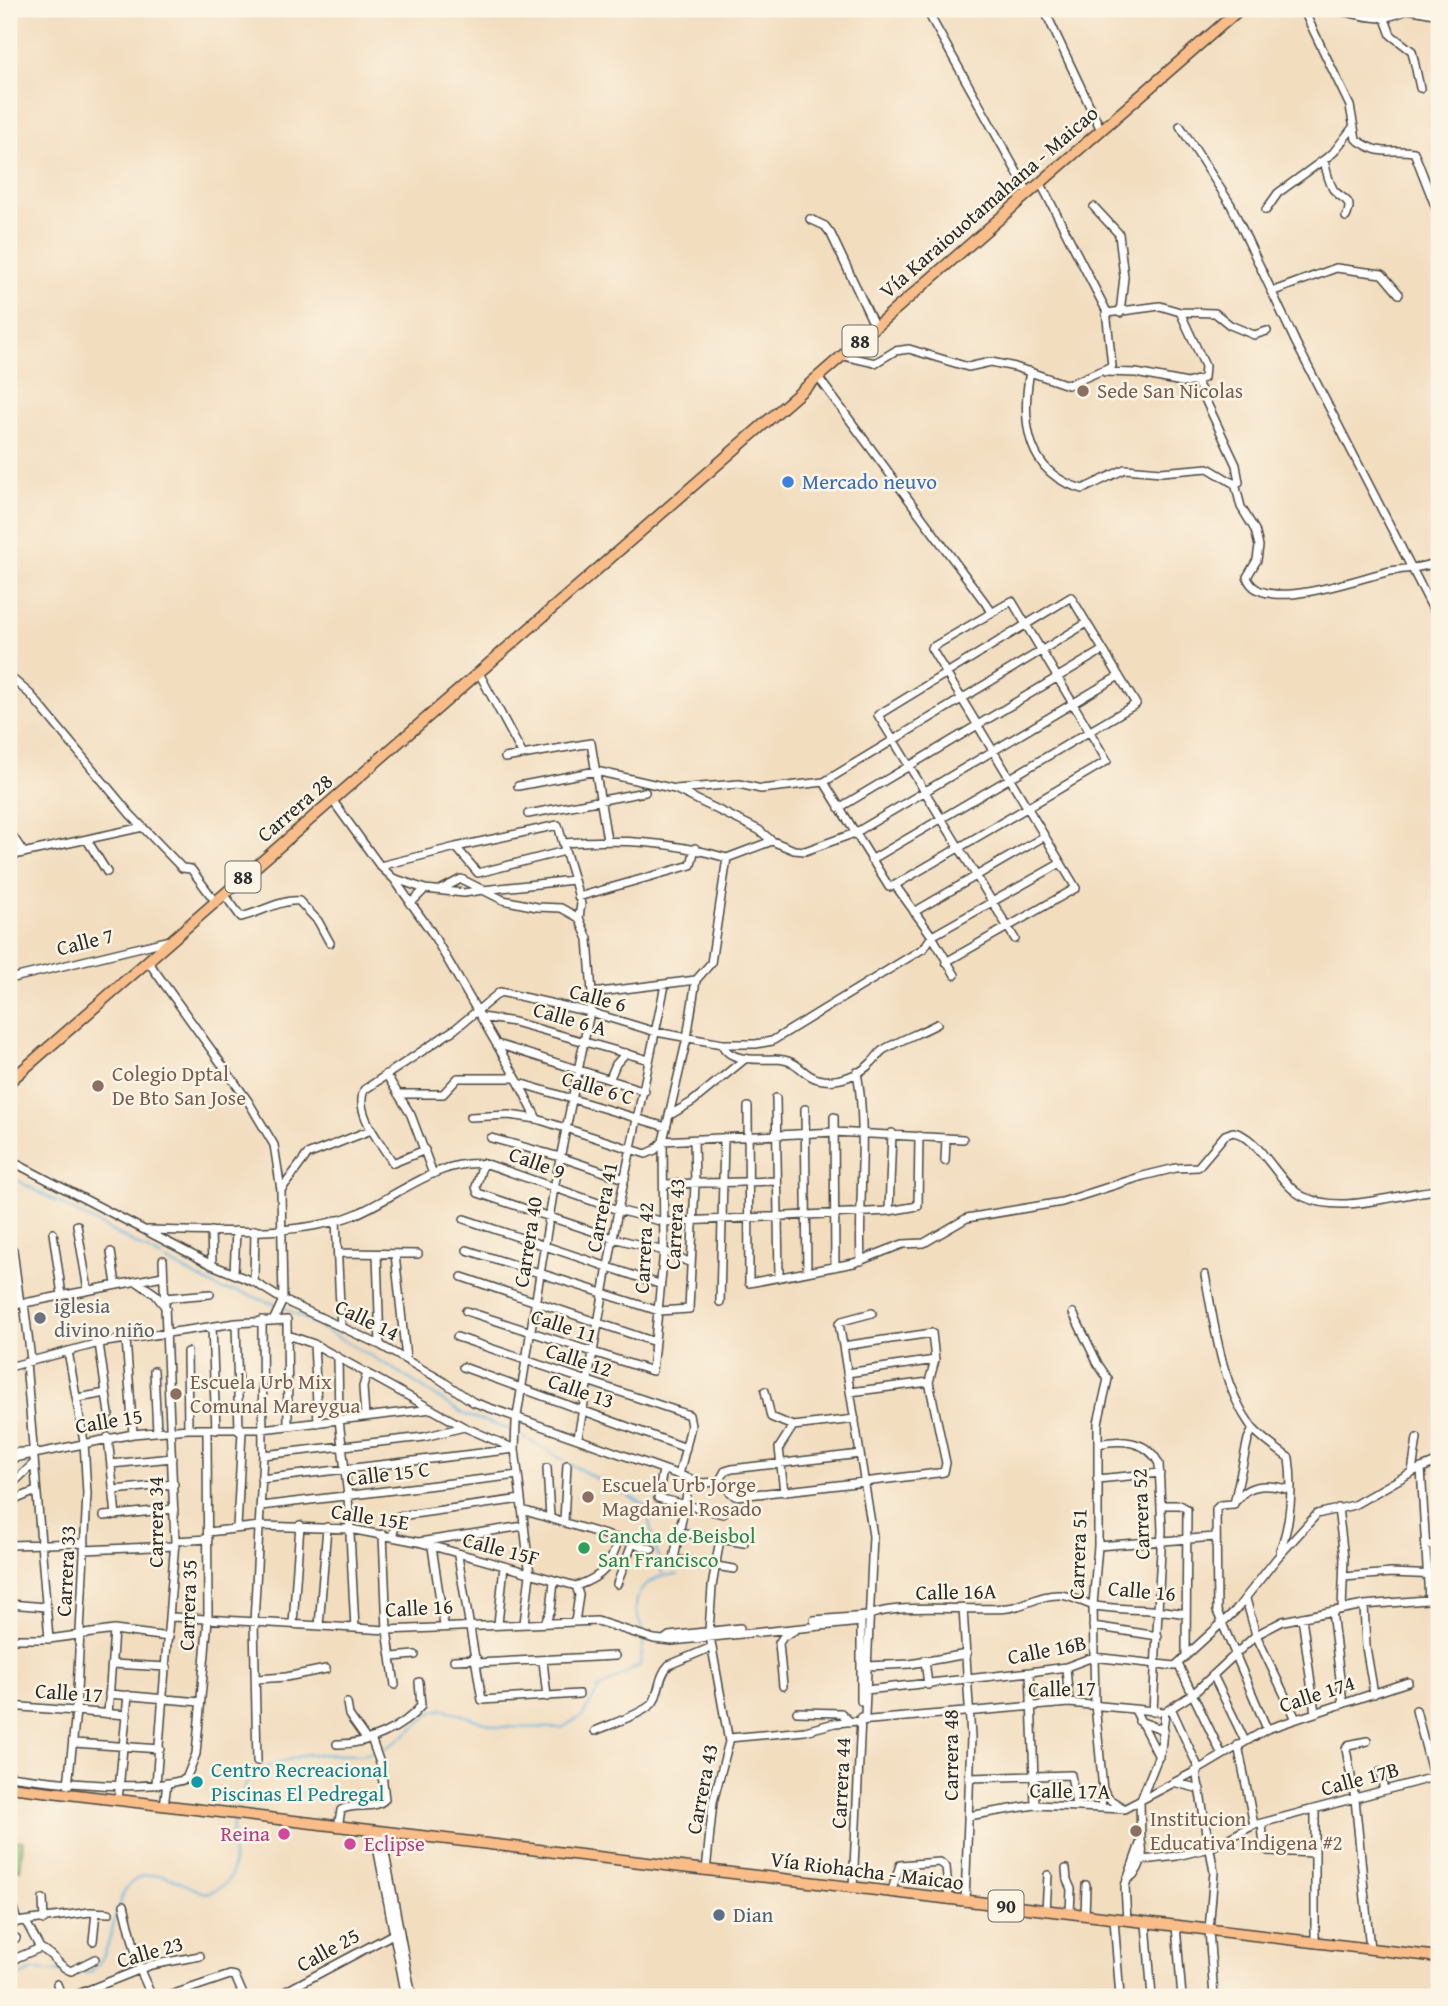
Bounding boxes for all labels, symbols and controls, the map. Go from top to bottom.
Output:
street label: Vía Karaiouotamahana - Maicao [872,98,1105,305]
road number: 88 [842,326,878,356]
place label: Sede San Nicolas [1097,375,1243,406]
marker: Sede San Nicolas [1075,383,1091,399]
place label: Mercado neuvo [802,466,937,497]
marker: Mercado neuvo [780,474,796,490]
street label: Carrera 28 [250,766,339,849]
road number: 88 [226,862,260,892]
street label: Calle 7 [53,919,117,964]
street label: Calle 6 [566,975,630,1020]
street label: Calle 6 A [530,993,611,1044]
place label: Colegio Dptal De Bto San Jose [112,1058,246,1113]
street label: Calle 6 C [558,1062,638,1113]
marker: Colegio Dptal De Bto San Jose [90,1078,106,1094]
street label: Calle 9 [505,1138,570,1187]
street label: Carrera 41 [578,1159,625,1255]
street label: Carrera 43 [657,1178,692,1270]
street label: Carrera 40 [505,1194,550,1289]
street label: Carrera 42 [626,1202,661,1294]
place label: iglesia divino niño [54,1290,155,1345]
street label: Calle 14 [330,1291,405,1348]
street label: Calle 11 [527,1300,601,1351]
marker: iglesia divino niño [32,1310,48,1326]
street label: Calle 12 [542,1334,616,1385]
street label: Calle 13 [544,1365,618,1416]
place label: Escuela Urb Mix Comunal Mareygua [190,1366,360,1421]
marker: Escuela Urb Mix Comunal Mareygua [168,1386,184,1402]
street label: Calle 15 [73,1400,145,1441]
street label: Calle 15 C [344,1453,431,1494]
street label: Carrera 52 [1123,1468,1158,1560]
place label: Escuela Urb Jorge Magdaniel Rosado [602,1469,762,1524]
street label: Carrera 34 [140,1476,171,1568]
marker: Escuela Urb Jorge Magdaniel Rosado [580,1489,596,1505]
street label: Calle 15E [329,1495,412,1538]
street label: Carrera 51 [1060,1508,1095,1600]
place label: Cancha de Beisbol San Francisco [598,1520,756,1575]
street label: Calle 15F [459,1523,543,1574]
street label: Carrera 33 [48,1525,83,1617]
marker: Cancha de Beisbol San Francisco [576,1540,592,1556]
street label: Carrera 35 [170,1559,205,1651]
street label: Calle 16 [1107,1572,1177,1609]
street label: Calle 16A [915,1575,997,1608]
street label: Calle 16 [384,1590,454,1625]
street label: Calle 16B [1005,1627,1089,1672]
street label: Calle 174 [1275,1667,1359,1720]
street label: Calle 17 [1028,1672,1096,1705]
street label: Calle 17 [34,1675,104,1710]
street label: Carrera 48 [935,1709,966,1801]
street label: Carrera 44 [823,1737,858,1829]
street label: Carrera 43 [678,1741,725,1837]
street label: Calle 17B [1317,1753,1402,1804]
place label: Centro Recreacional Piscinas El Pedregal [211,1754,388,1809]
marker: Centro Recreacional Piscinas El Pedregal [189,1774,205,1790]
street label: Calle 17A [1029,1774,1111,1807]
place label: Institucion Educativa Indigena #2 [1150,1803,1343,1858]
place label: Reina [220,1818,270,1849]
marker: Institucion Educativa Indigena #2 [1128,1823,1144,1839]
marker: Reina [276,1826,292,1842]
place label: Eclipse [364,1828,425,1859]
marker: Eclipse [342,1836,358,1852]
street label: Vía Riohacha - Maicao [769,1843,966,1898]
road number: 90 [988,1890,1024,1922]
place label: Dian [733,1899,774,1930]
marker: Dian [711,1907,727,1923]
street label: Calle 25 [291,1920,365,1980]
street label: Calle 23 [113,1927,187,1976]

